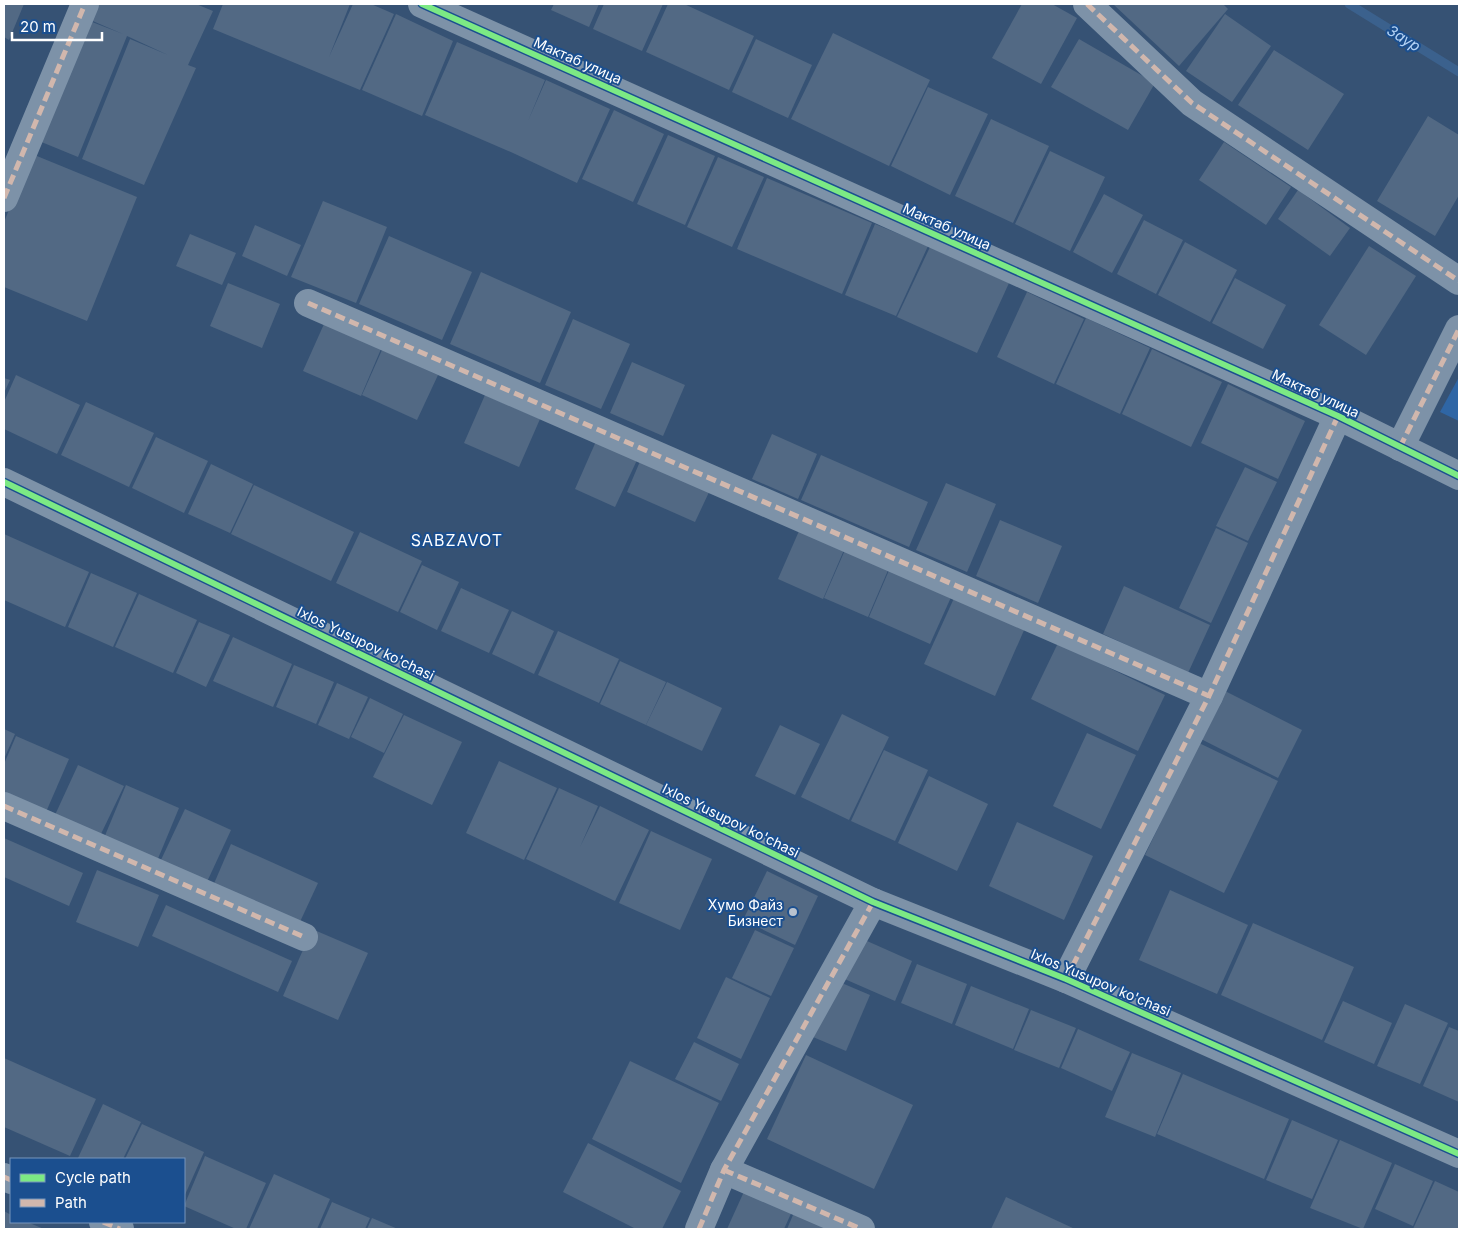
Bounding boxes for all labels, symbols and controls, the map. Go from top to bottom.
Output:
scale bar [12,10,102,42]
text: 20 m [20,17,56,36]
water label: Заур [1384,20,1424,56]
street label: Мактаб улица [531,33,625,87]
street label: Мактаб улица [900,199,994,253]
street label: Мактаб улица [1270,365,1362,421]
district label: SABZAVOT [411,530,503,550]
street label: Ixlos Yusupov ko'chasi [295,602,437,684]
street label: Ixlos Yusupov ko'chasi [660,779,802,861]
place label: Хумо Файз Бизнест [708,896,783,929]
marker: Хумо Файз Бизнест [787,906,799,918]
street label: Ixlos Yusupov ko'chasi [1028,945,1174,1019]
legend [10,1158,185,1223]
text: Cycle path [55,1168,131,1187]
text: Path [55,1193,87,1212]

